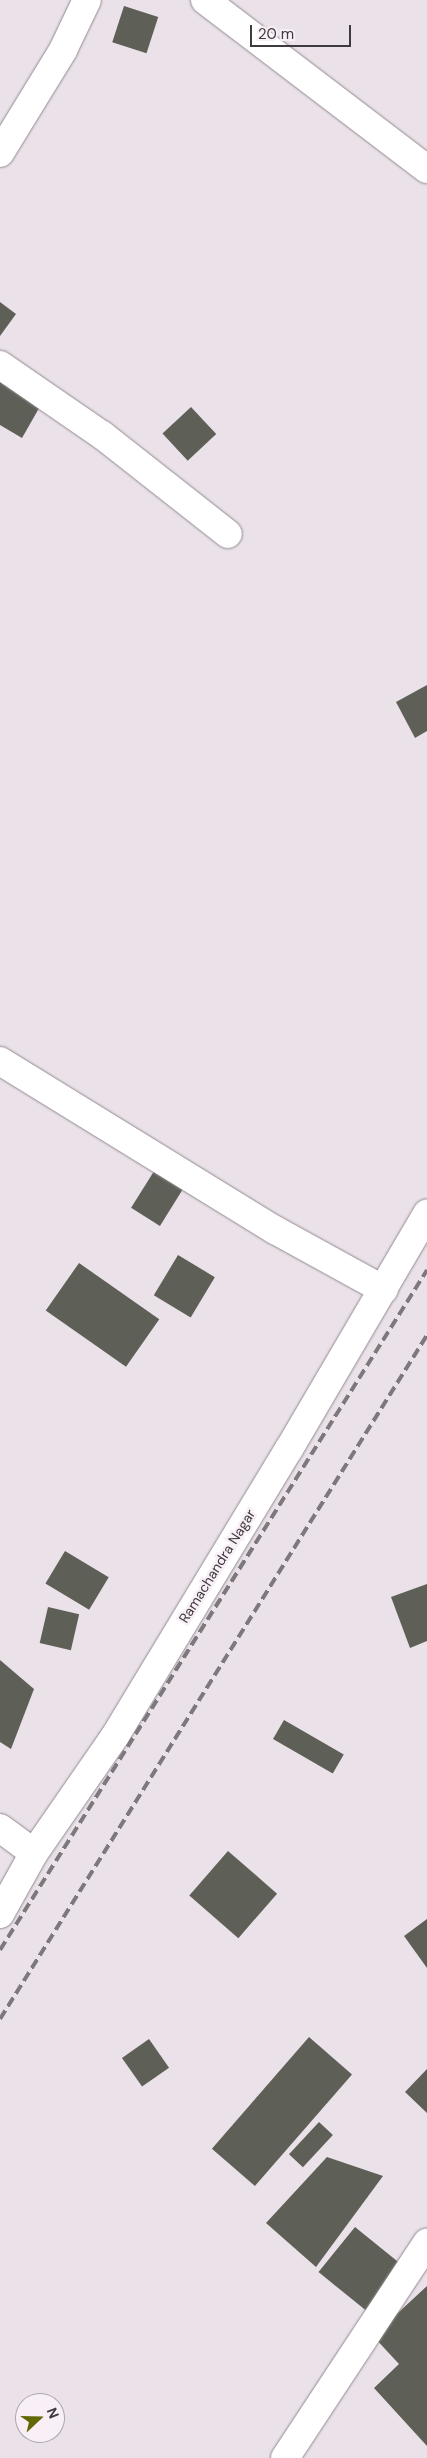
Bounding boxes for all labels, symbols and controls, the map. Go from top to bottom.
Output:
scale bar [252,15,353,47]
text: 20 m [258,24,294,44]
street label: Ramachandra Nagar [175,1506,259,1626]
north arrow [15,2393,65,2443]
text: N [43,2405,63,2421]

